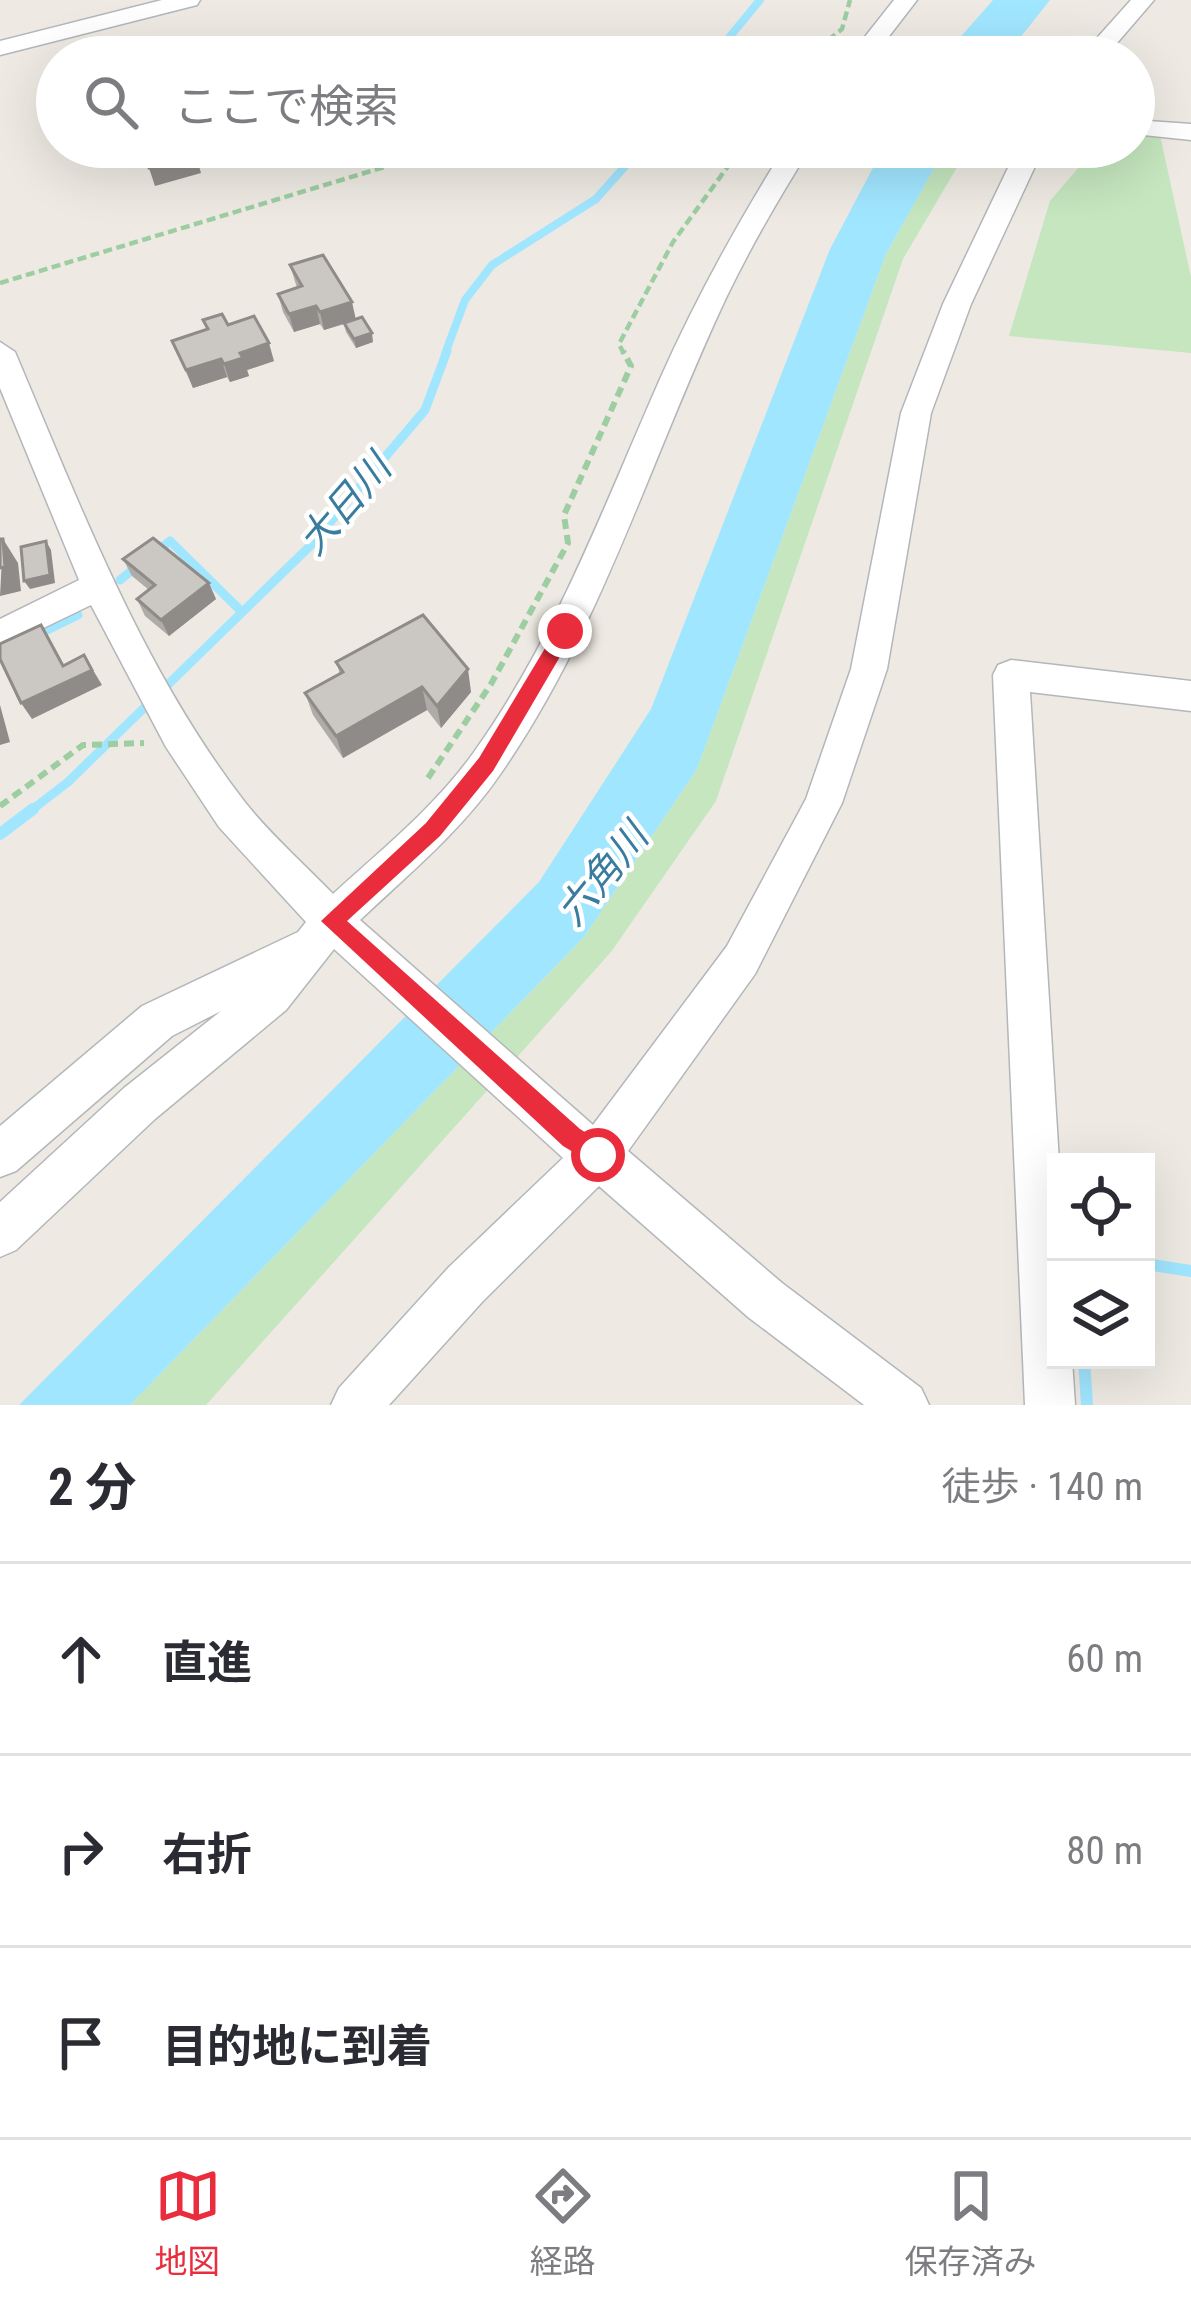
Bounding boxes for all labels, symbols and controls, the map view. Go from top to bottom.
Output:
search box [36,36,1155,168]
icon: search [78,69,144,135]
text: ここで検索 [174,80,399,133]
water label: 大日川 [289,442,403,564]
route end [538,604,592,658]
water label: 六角川 [548,812,660,935]
route start [571,1128,625,1182]
map controls [1047,1153,1155,1369]
button: locate [1047,1153,1155,1261]
button: layers [1047,1261,1155,1369]
text: 2 分 [48,1458,137,1517]
text: 徒歩 · 140 m [942,1464,1143,1510]
icon: ahead [48,1626,114,1692]
text: 直進 [162,1636,252,1689]
text: 60 m [1066,1636,1143,1682]
icon: right [48,1818,114,1884]
text: 右折 [162,1828,252,1881]
text: 80 m [1066,1828,1143,1874]
icon: arrive [48,2010,114,2076]
text: 目的地に到着 [162,2020,432,2073]
tab: 地図 [155,2163,221,2283]
tab: 経路 [530,2163,596,2283]
tab: 保存済み [905,2163,1037,2283]

